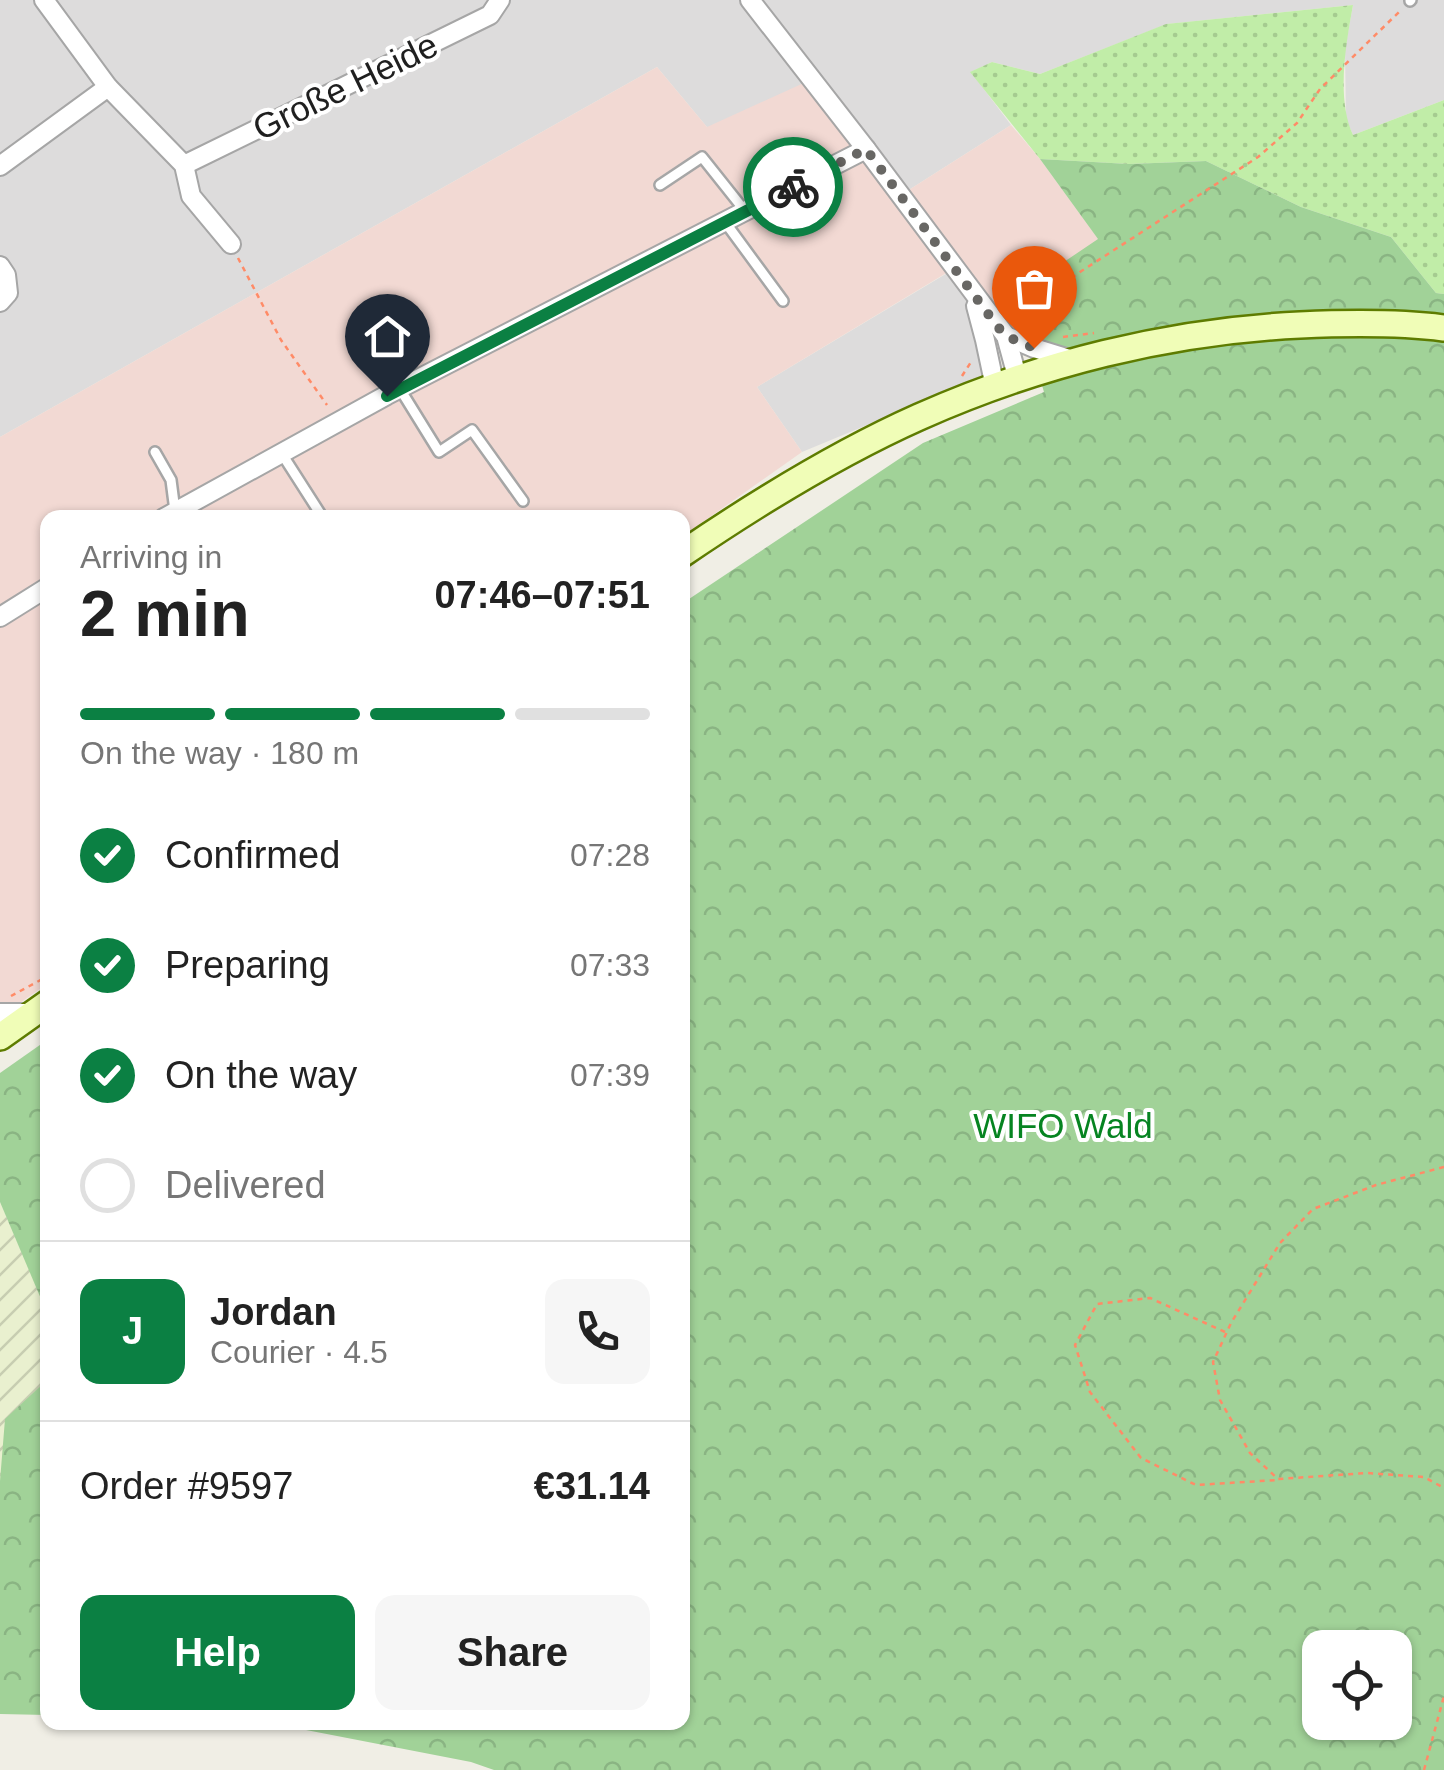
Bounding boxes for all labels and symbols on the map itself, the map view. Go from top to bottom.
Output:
street label: Große Heide [246,25,444,147]
courier [743,137,843,237]
pin [992,246,1077,349]
pin [345,294,430,397]
park label: WIFO Wald [973,1106,1153,1145]

